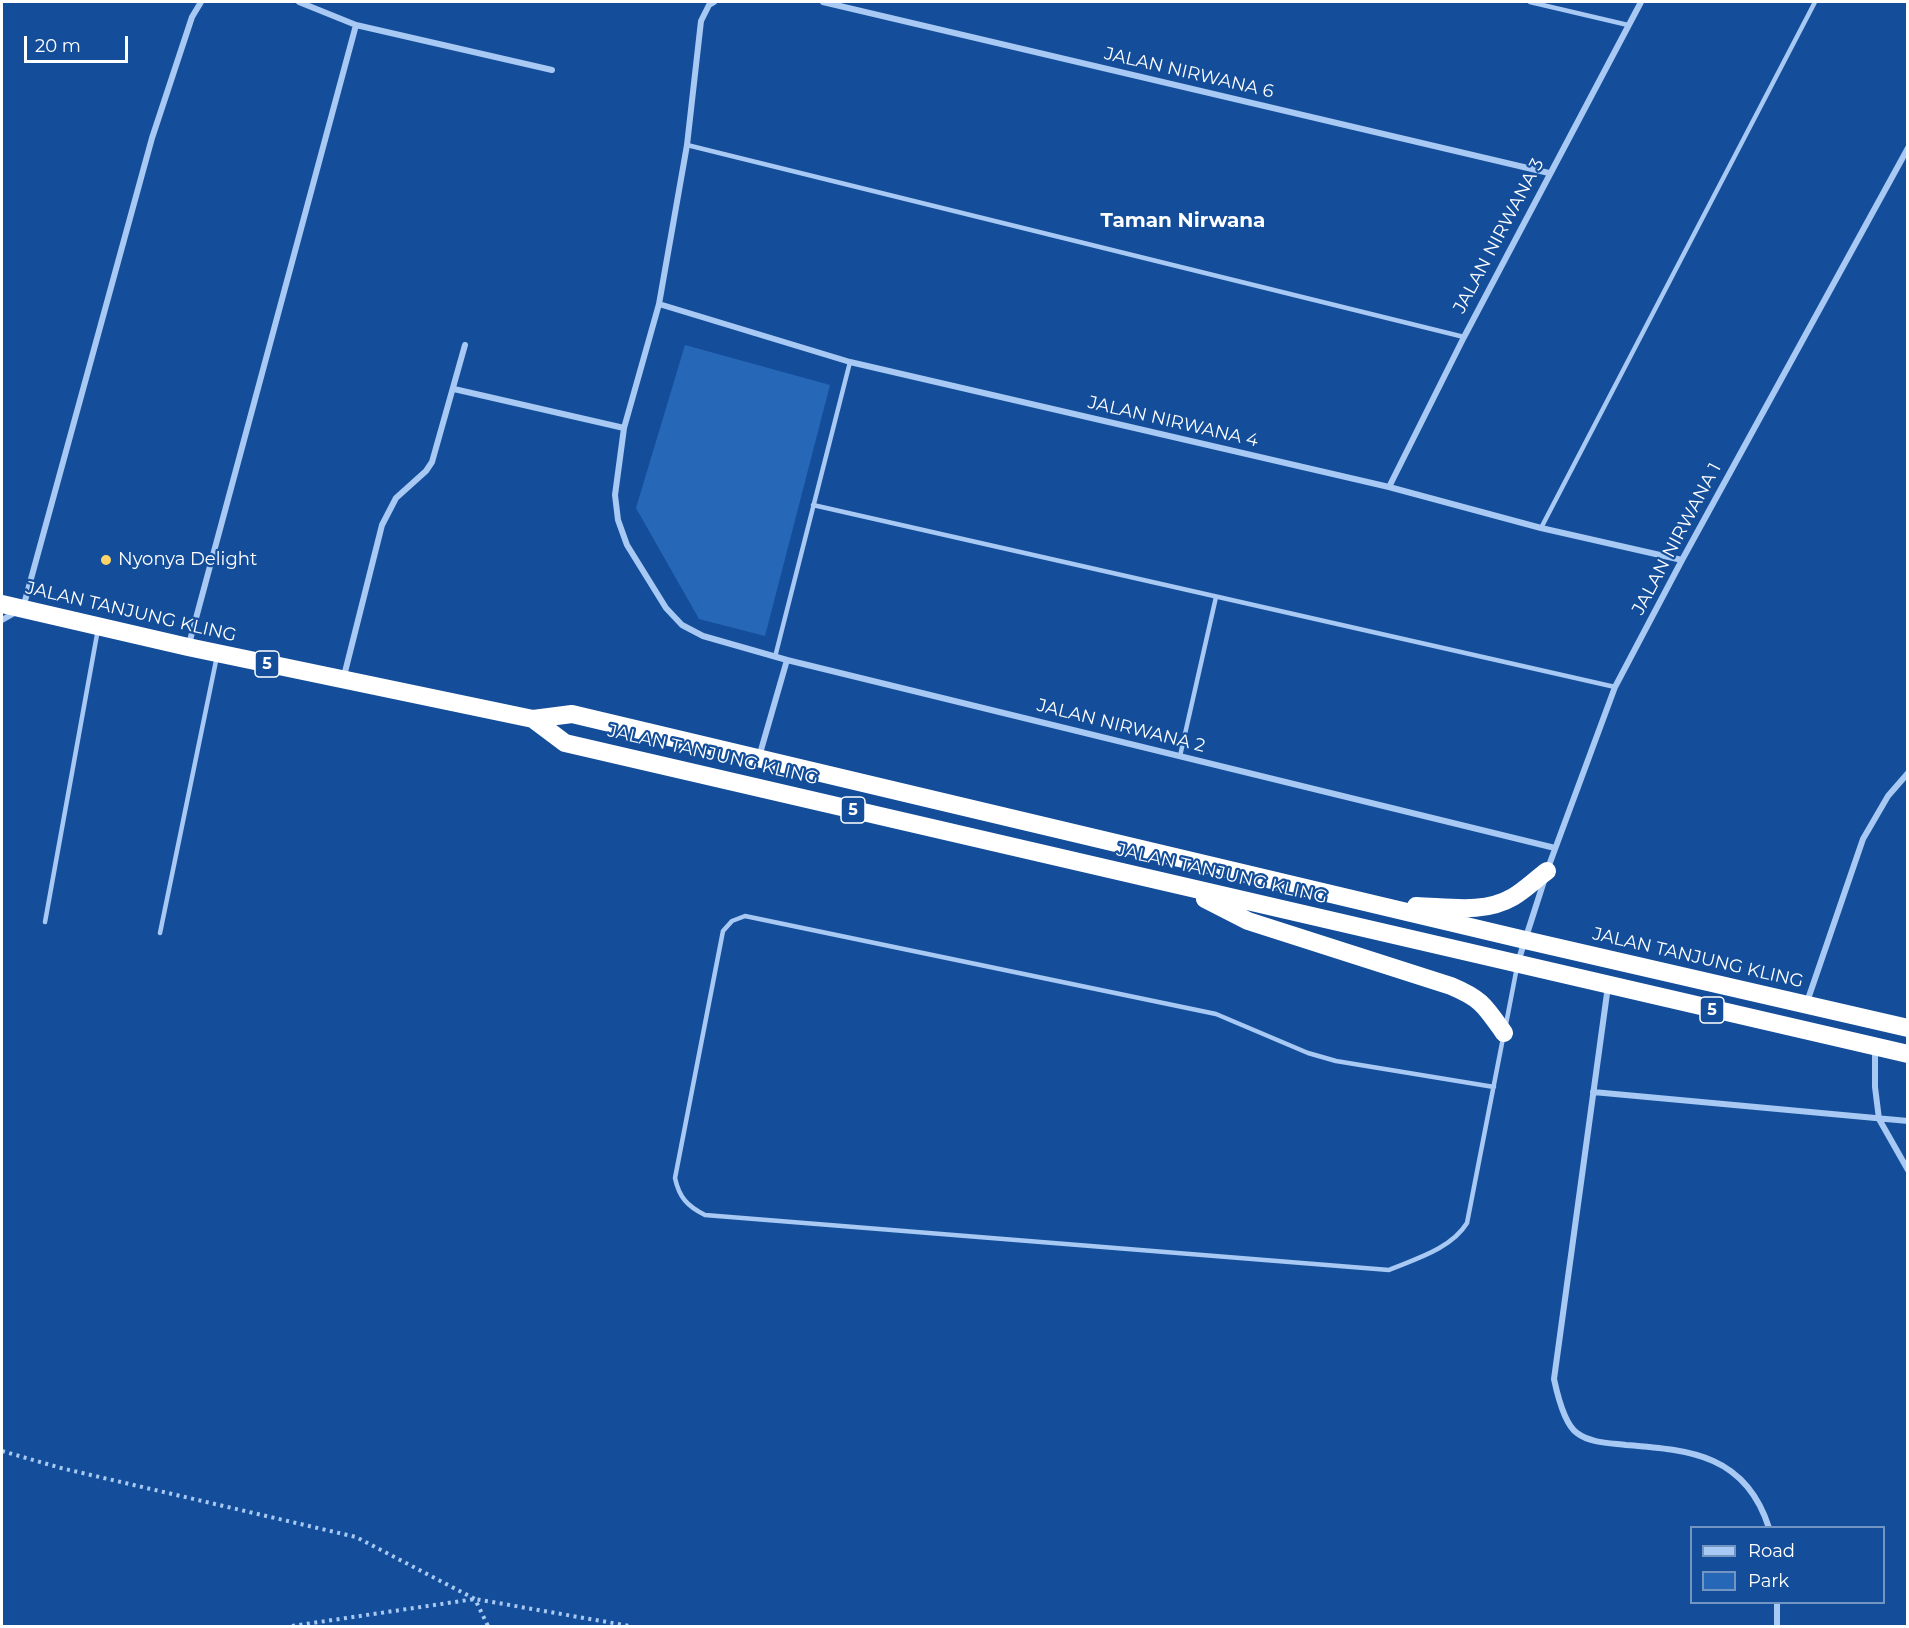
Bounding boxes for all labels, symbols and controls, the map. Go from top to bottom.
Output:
scale bar [27,24,130,62]
text: 20 m [35,35,81,57]
street label: JALAN NIRWANA 6 [1102,43,1276,103]
street label: JALAN NIRWANA 3 [1449,155,1549,317]
district label: Taman Nirwana [1101,209,1265,233]
street label: JALAN NIRWANA 4 [1086,392,1260,452]
street label: JALAN NIRWANA 1 [1628,459,1726,619]
place label: Nyonya Delight [118,549,257,571]
marker: Nyonya Delight [99,553,113,567]
street label: JALAN TANJUNG KLING [23,577,239,647]
road number: 5 [255,651,279,677]
street label: JALAN NIRWANA 2 [1035,695,1207,757]
street label: JALAN TANJUNG KLING [605,720,821,790]
road number: 5 [841,797,865,823]
street label: JALAN TANJUNG KLING [1114,839,1330,909]
street label: JALAN TANJUNG KLING [1590,923,1806,993]
road number: 5 [1700,997,1724,1023]
legend [1690,1526,1885,1604]
text: Road [1748,1540,1795,1562]
text: Park [1748,1570,1789,1592]

